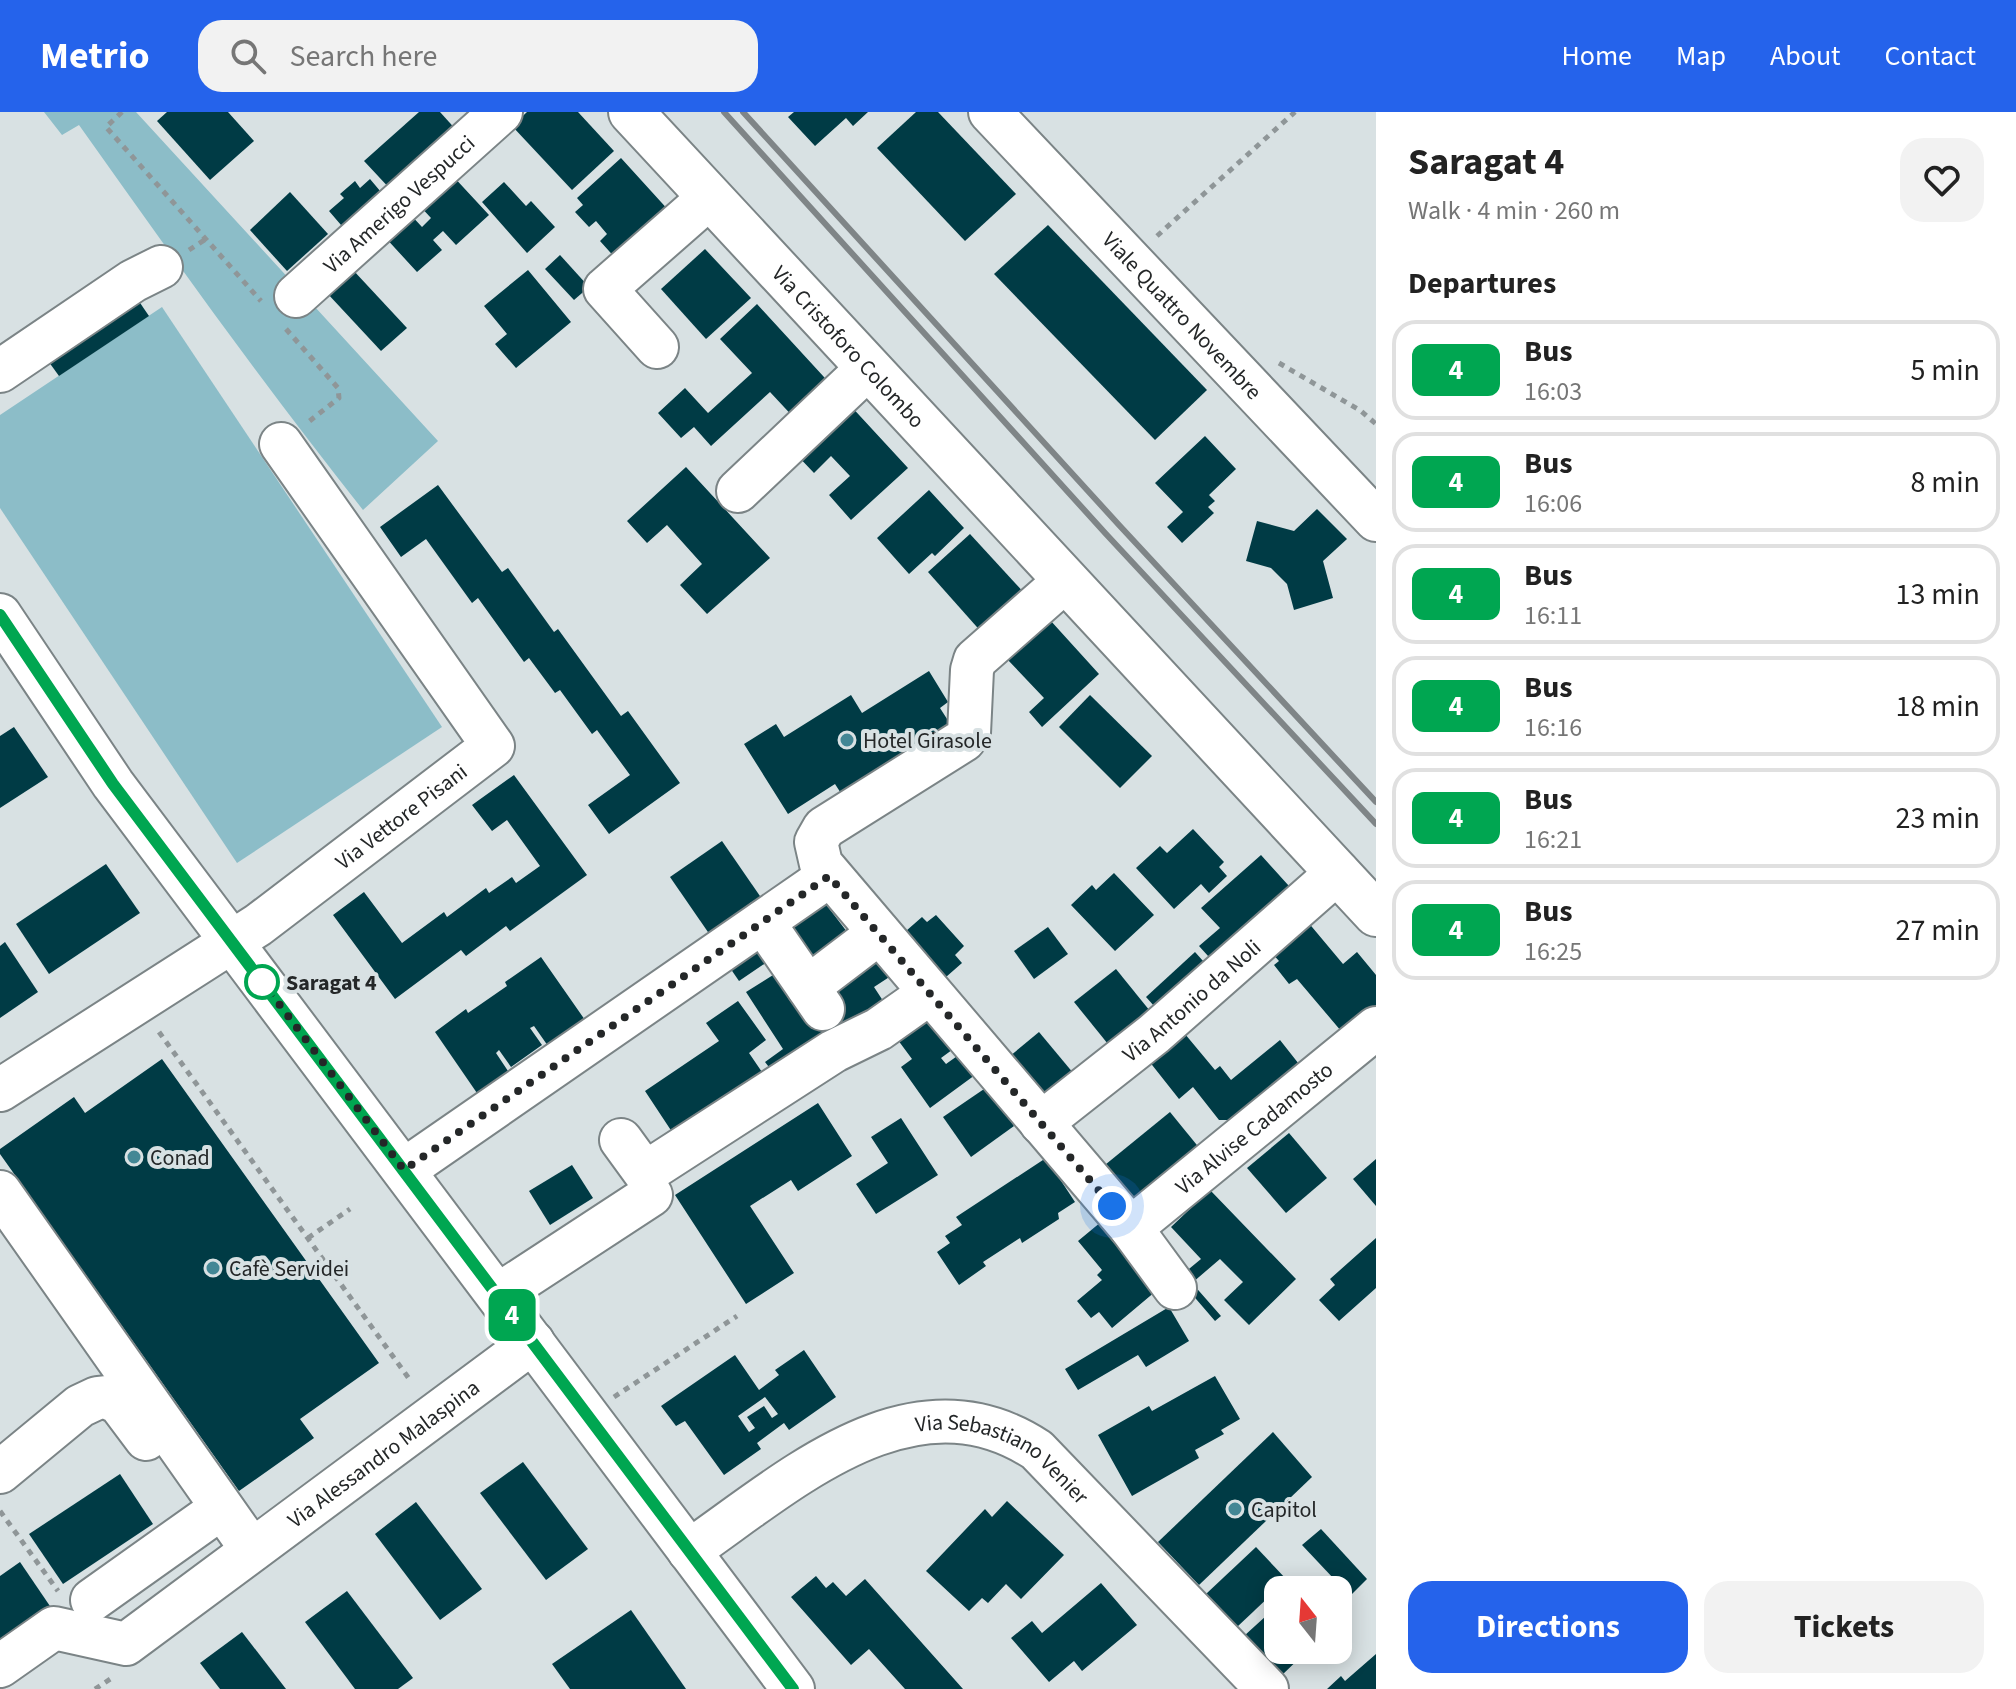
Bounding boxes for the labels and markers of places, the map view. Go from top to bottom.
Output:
place label: Hotel Girasole [863,725,992,757]
marker: Hotel Girasole [838,731,856,749]
marker: Saragat 4 [245,965,279,999]
place label: Saragat 4 [286,967,377,999]
place label: Conad [150,1142,210,1174]
marker: Conad [125,1148,143,1166]
place label: Cafè Servidei [229,1253,349,1285]
marker: Cafè Servidei [204,1259,222,1277]
place label: Capitol [1251,1494,1317,1526]
marker: Capitol [1226,1500,1244,1518]

